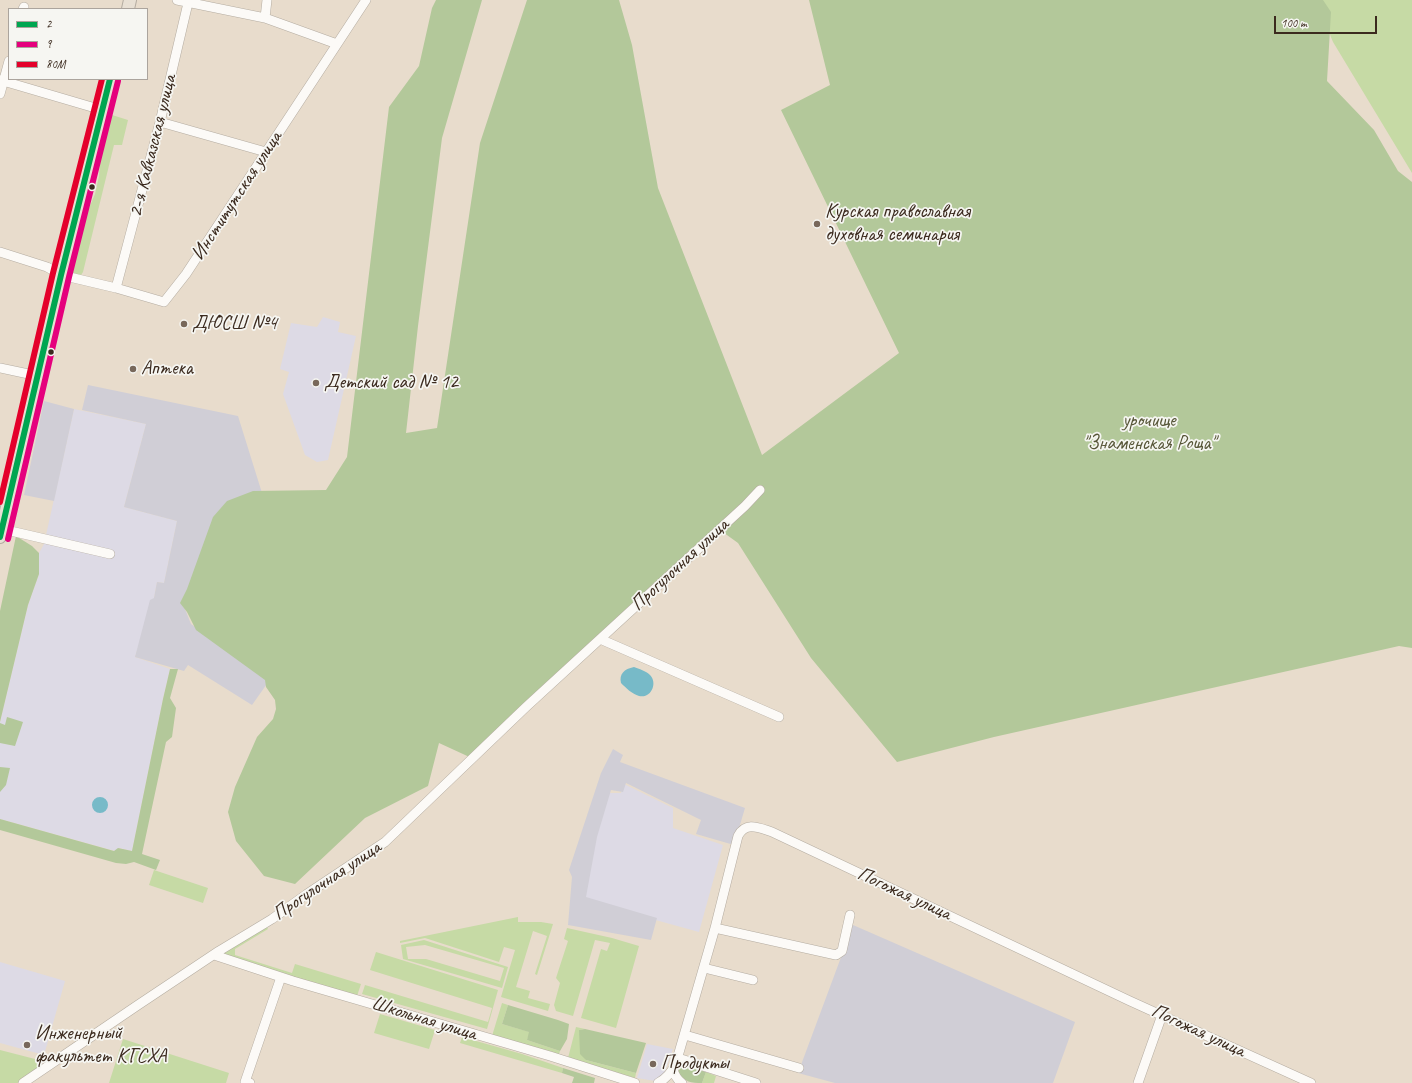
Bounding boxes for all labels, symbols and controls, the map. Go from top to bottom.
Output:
legend [8,8,148,80]
scale bar [1276,8,1379,34]
text: 100 m [1281,15,1307,31]
text: 2 [46,16,51,32]
text: 9 [46,36,51,52]
text: 80М [46,56,65,72]
street label: 2-я Кавказская улица [124,72,182,220]
street label: Институтская улица [186,127,288,265]
unlabelled marker [87,182,97,192]
place label: Курская православная духовная семинария [825,200,970,247]
marker: Курская православная духовная семинария [812,219,822,229]
place label: ДЮСШ №4 [192,312,277,336]
marker: ДЮСШ №4 [179,319,189,329]
unlabelled marker [46,347,56,357]
place label: Аптека [141,357,193,381]
marker: Аптека [128,364,138,374]
place label: Детский сад № 12 [324,371,458,395]
marker: Детский сад № 12 [311,378,321,388]
park label: урочище "Знаменская Роща" [1083,409,1215,456]
street label: Прогулочная улица [626,513,734,617]
street label: Прогулочная улица [268,836,386,926]
street label: Погожая улица [853,862,955,926]
street label: Школьная улица [369,992,479,1046]
street label: Погожая улица [1147,999,1249,1063]
place label: Инженерный факультет КГСХА [35,1022,166,1069]
marker: Инженерный факультет КГСХА [22,1040,32,1050]
place label: Продукты [661,1052,729,1076]
marker: Продукты [648,1059,658,1069]

